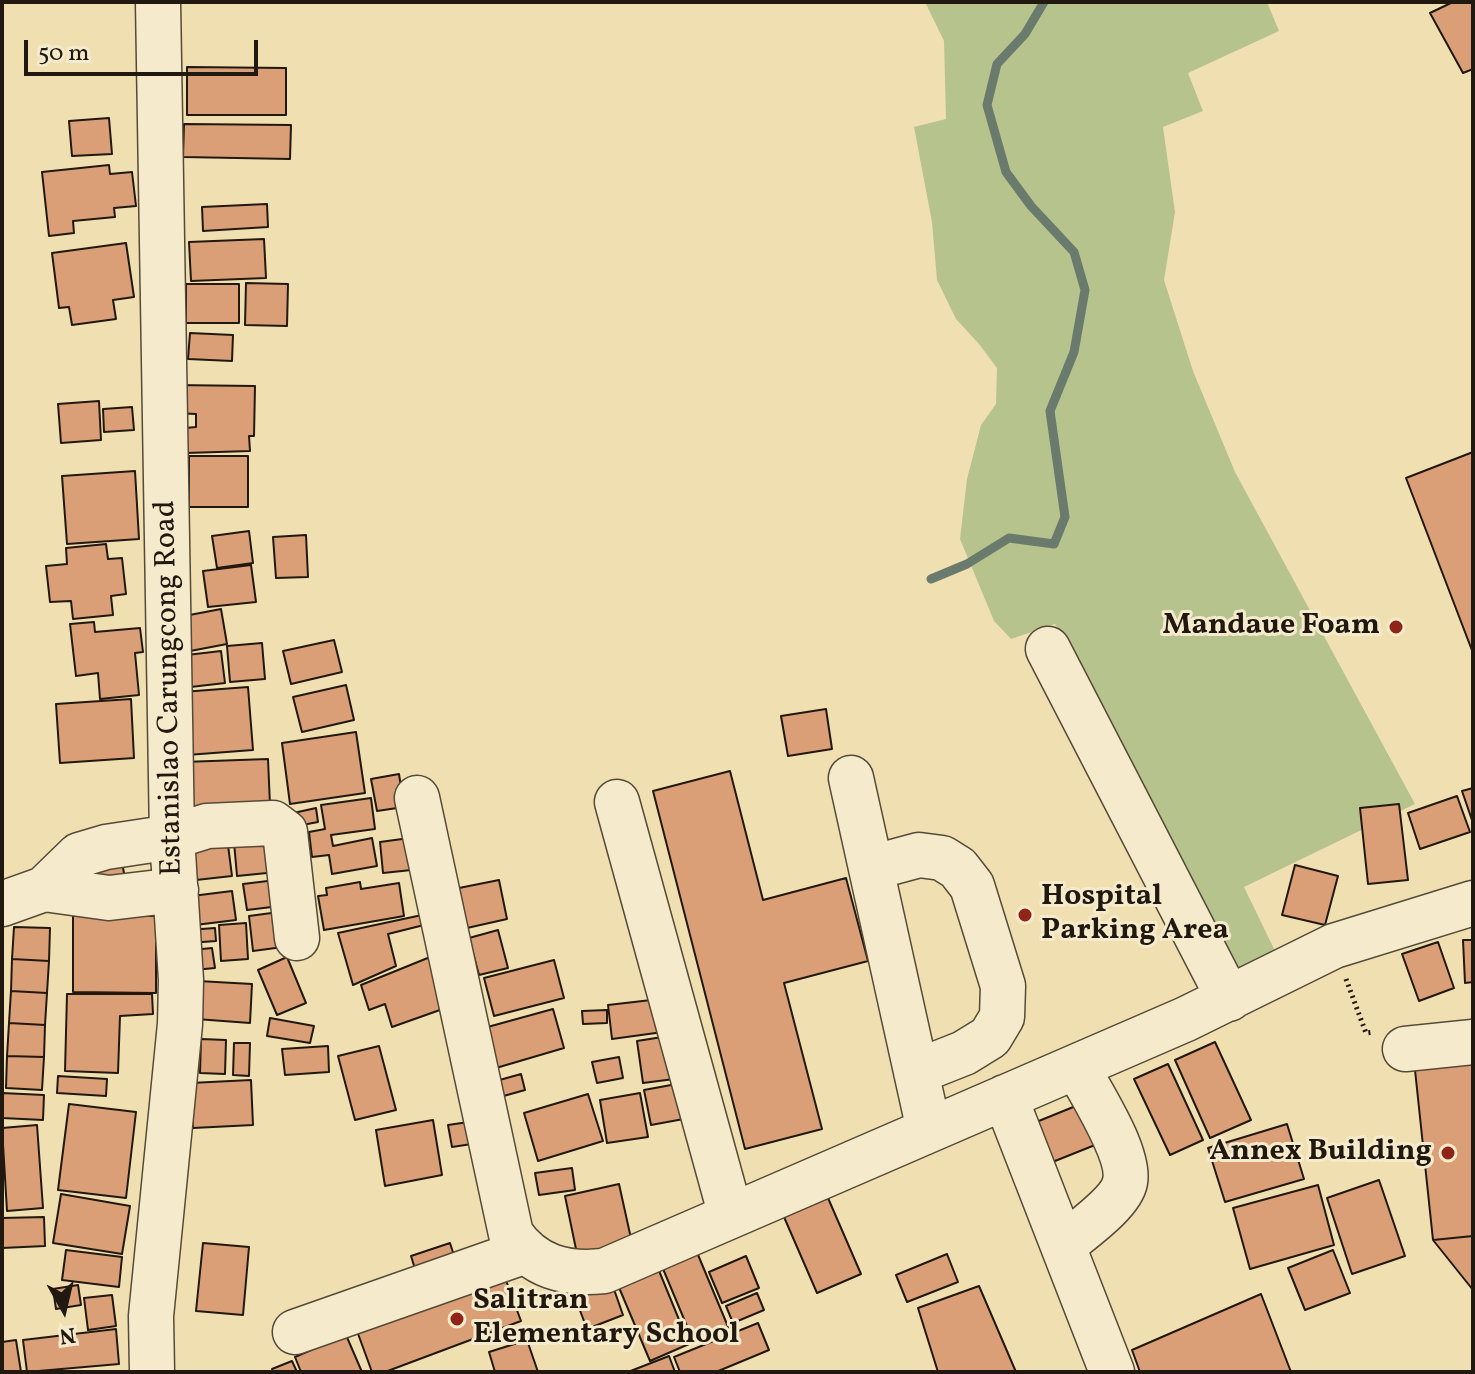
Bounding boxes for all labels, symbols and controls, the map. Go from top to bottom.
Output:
scale bar [28,24,262,74]
text: 50 m [38,37,90,71]
street label: Estanislao Carungcong Road [150,500,192,876]
place label: Mandaue Foam [1162,609,1380,645]
marker: Mandaue Foam [1387,618,1405,636]
place label: Hospital Parking Area [1041,880,1229,950]
marker: Hospital Parking Area [1016,906,1034,924]
place label: Annex Building [1209,1135,1432,1171]
marker: Annex Building [1439,1144,1457,1162]
north arrow [24,1270,104,1350]
place label: Salitran Elementary School [473,1284,739,1354]
marker: Salitran Elementary School [448,1310,466,1328]
text: N [57,1318,77,1351]

